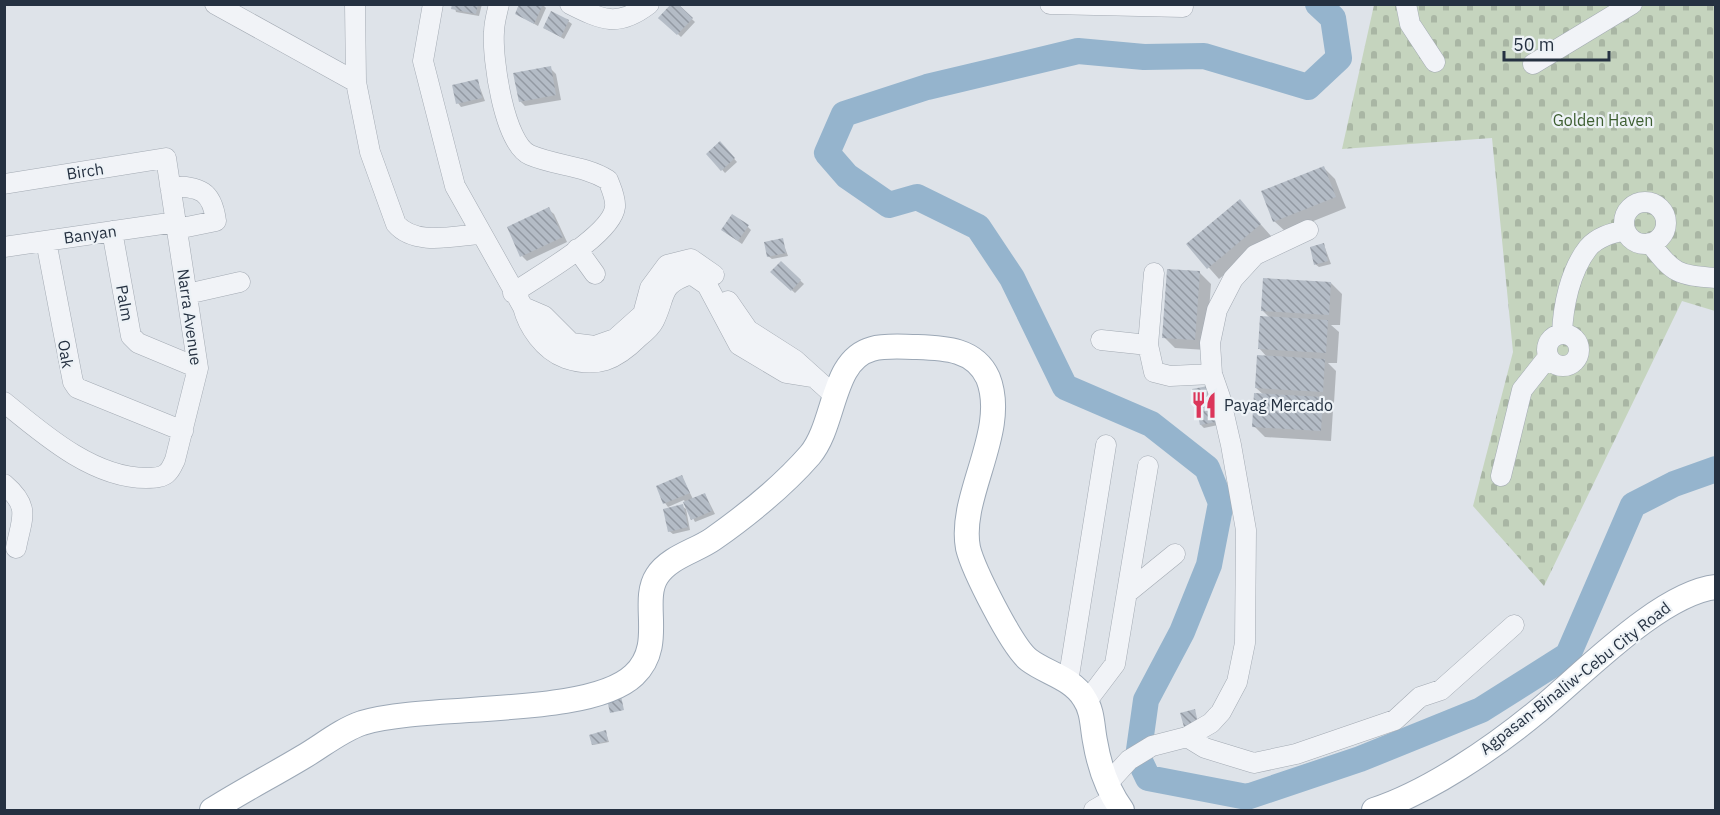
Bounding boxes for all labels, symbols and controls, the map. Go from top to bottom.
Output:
scale bar [1504,24,1609,62]
text: 50 m [1513,33,1555,56]
park label: Golden Haven [1553,110,1653,130]
street label: Birch [65,158,105,184]
street label: Banyan [62,220,118,248]
street label: Narra Avenue [173,267,207,367]
street label: Palm [112,283,138,323]
street label: Oak [54,338,78,370]
restaurant icon: Payag Mercado [1189,390,1219,420]
place label: Payag Mercado [1224,395,1333,415]
street label: Agpasan-Binaliw-Cebu City Road [1476,597,1674,759]

